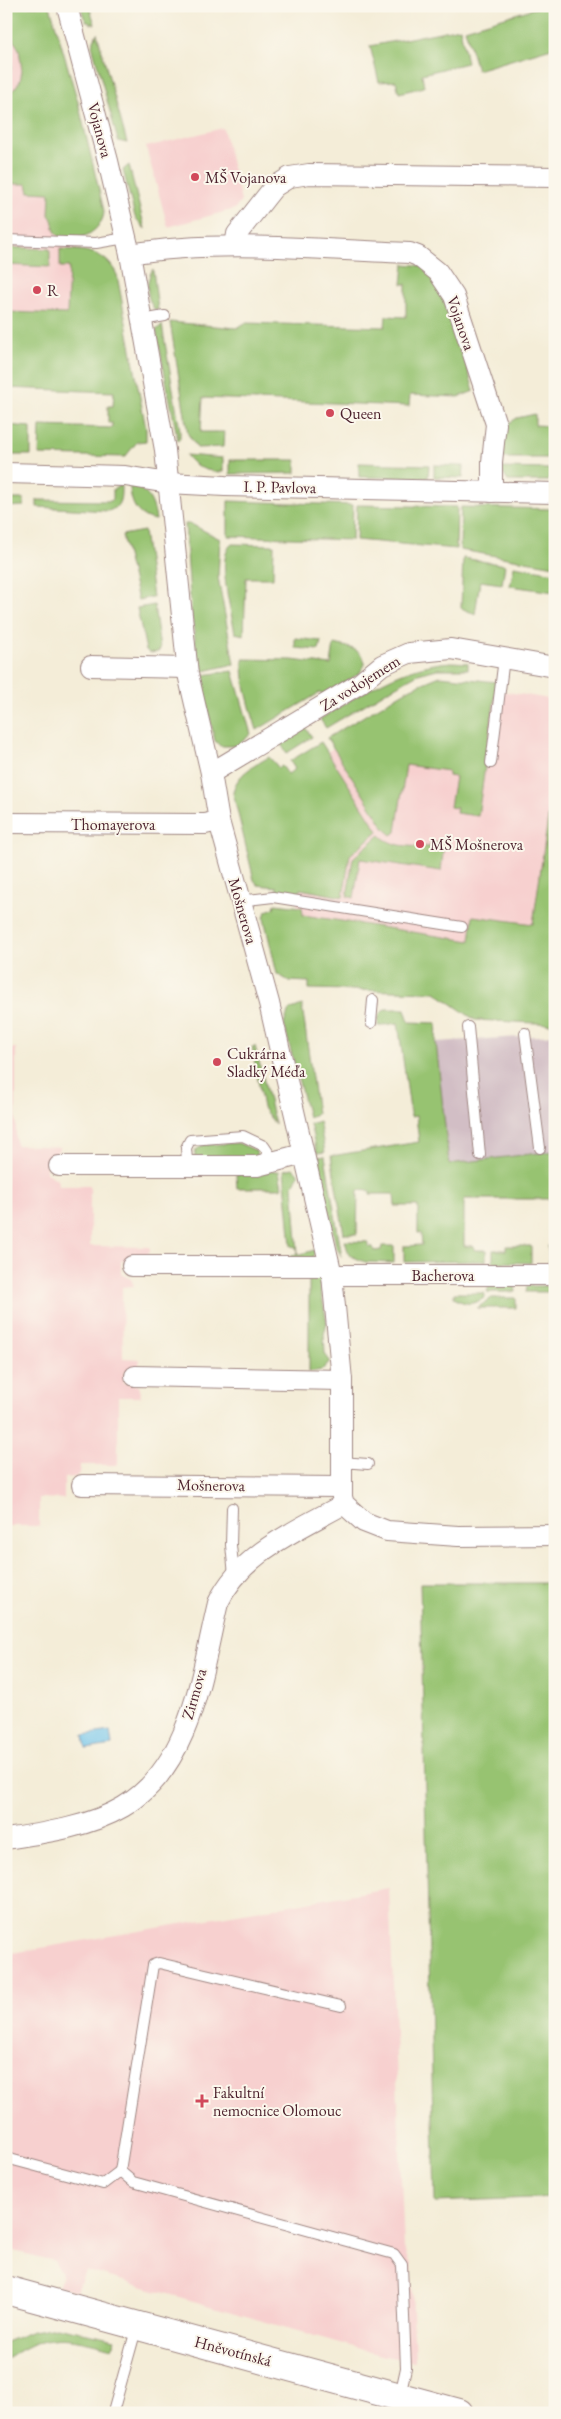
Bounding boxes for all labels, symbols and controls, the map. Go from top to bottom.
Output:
street label: Vojanova [83,100,118,161]
place label: MŠ Vojanova [205,167,287,188]
marker: MŠ Vojanova [189,171,201,183]
place label: R [47,280,59,301]
marker: R [31,284,43,296]
street label: Vojanova [442,293,480,354]
place label: Queen [340,403,382,424]
marker: Queen [324,407,336,419]
street label: I. P. Pavlova [244,476,317,498]
street label: Za vodojemem [316,650,405,716]
street label: Thomayerova [71,814,156,835]
place label: MŠ Mošnerova [430,834,524,855]
marker: MŠ Mošnerova [414,838,426,850]
street label: Mošnerova [224,875,263,947]
place label: Cukrárna Sladký Méďa [227,1043,306,1082]
marker: Cukrárna Sladký Méďa [211,1056,223,1068]
street label: Bacherova [412,1265,475,1286]
street label: Mošnerova [177,1474,246,1496]
street label: Zirmova [177,1665,211,1722]
place label: Fakultní nemocnice Olomouc [213,2082,342,2121]
marker: Fakultní nemocnice Olomouc [195,2094,209,2108]
street label: Hněvotínská [192,2331,274,2371]

